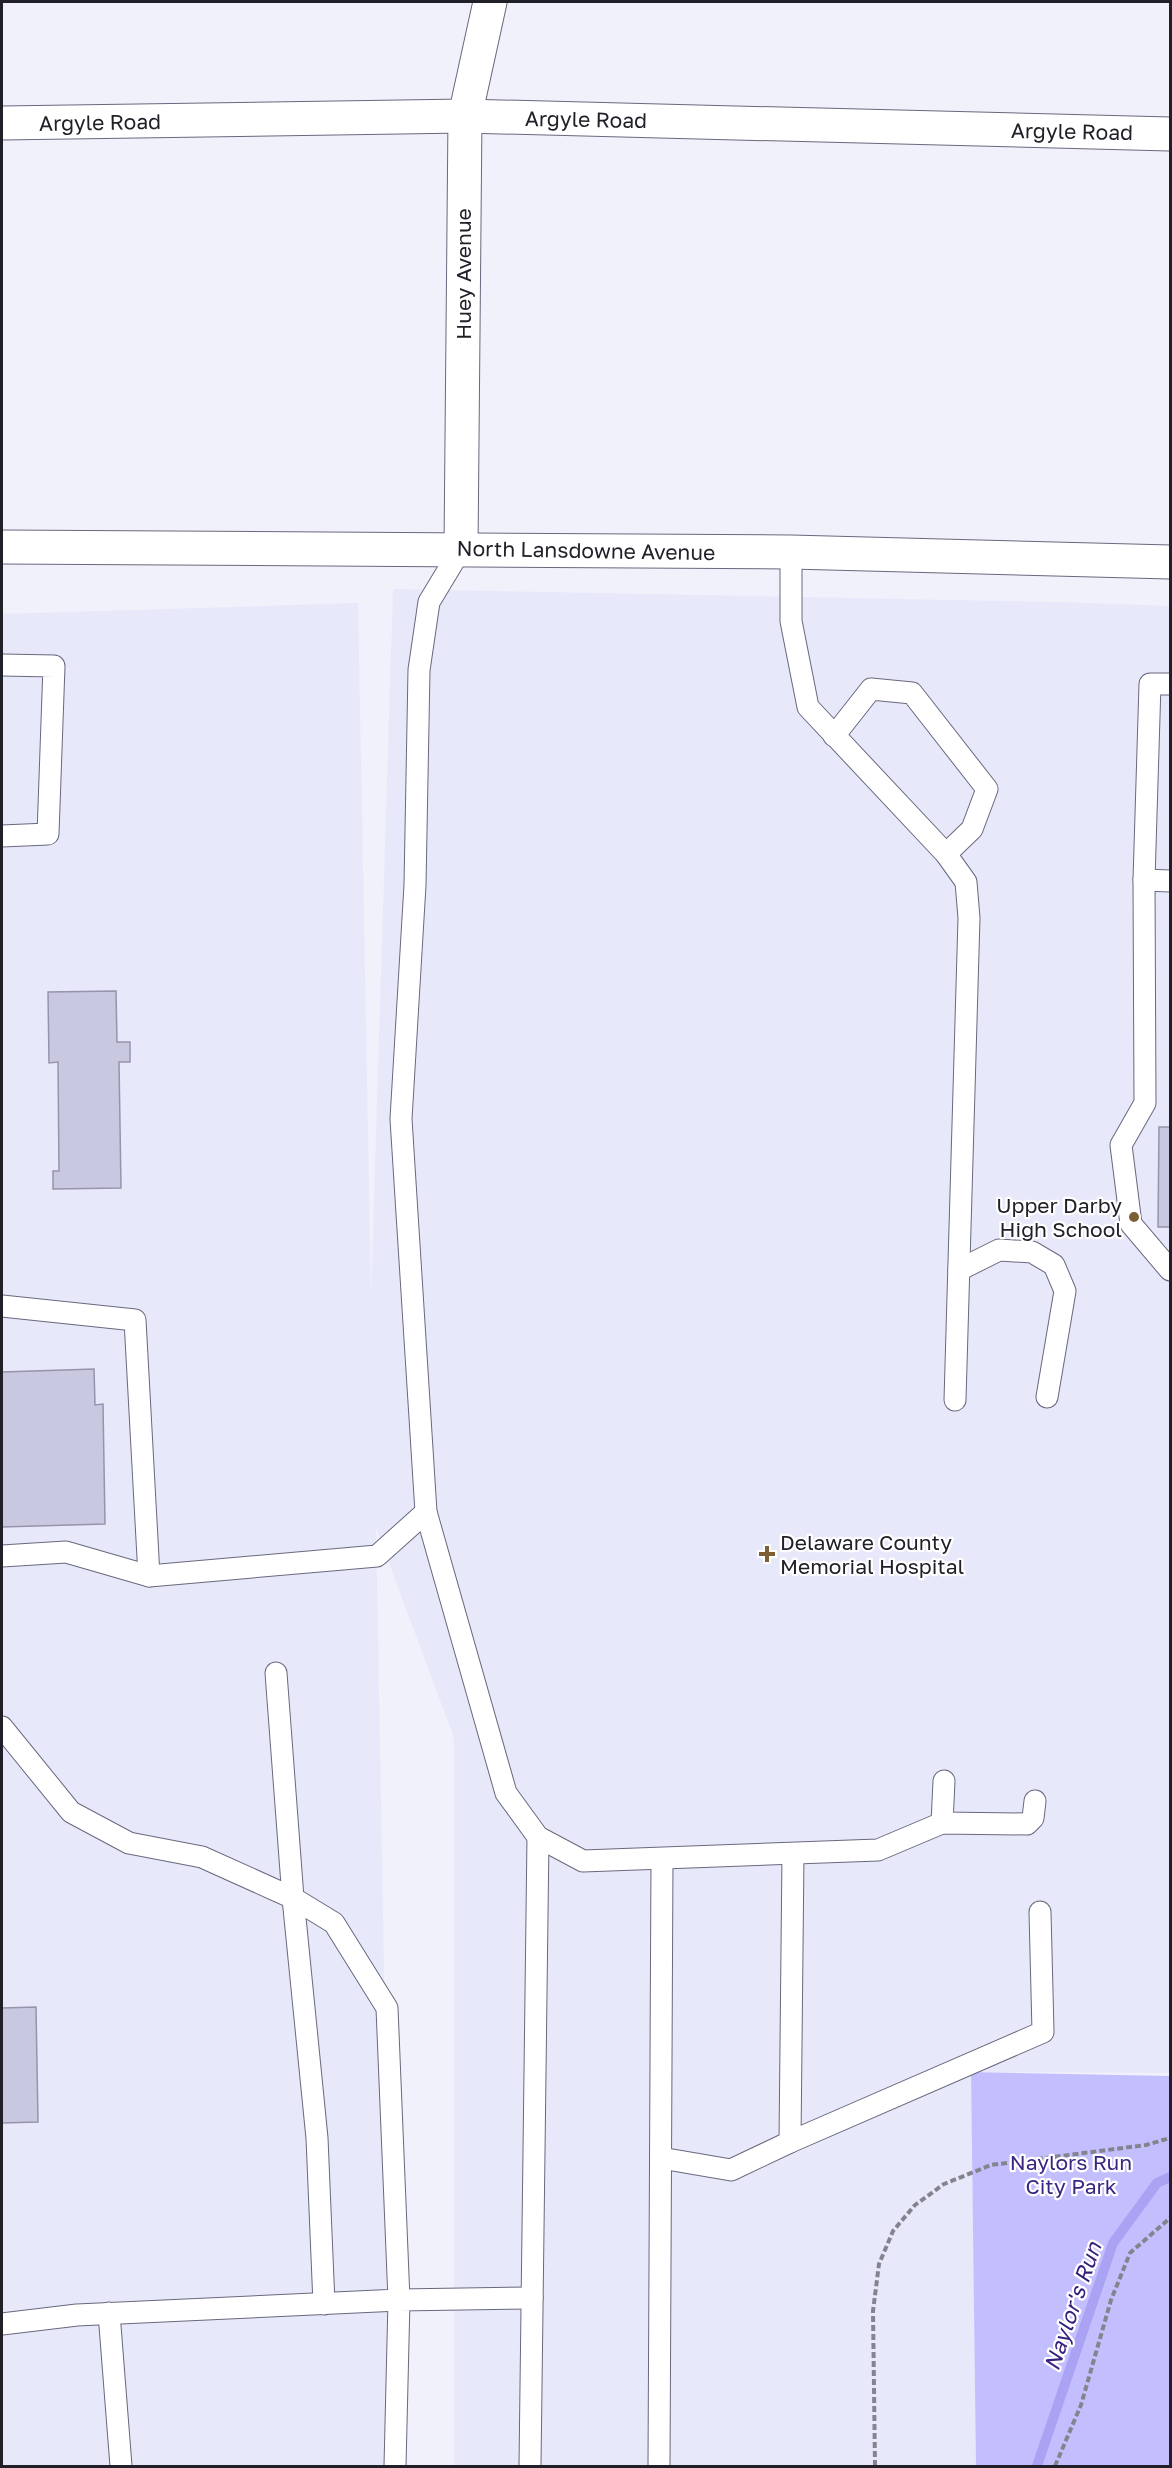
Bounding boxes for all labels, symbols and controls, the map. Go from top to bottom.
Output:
street label: Argyle Road [525,105,647,133]
street label: Argyle Road [39,108,161,136]
street label: Argyle Road [1011,117,1133,145]
street label: Huey Avenue [450,208,476,340]
street label: North Lansdowne Avenue [456,535,716,565]
place label: Upper Darby High School [996,1192,1122,1242]
marker: Upper Darby High School [1127,1210,1141,1224]
place label: Delaware County Memorial Hospital [780,1529,964,1579]
marker: Delaware County Memorial Hospital [758,1545,776,1563]
park label: Naylors Run City Park [1010,2149,1132,2199]
water label: Naylor's Run [1037,2237,1107,2374]

